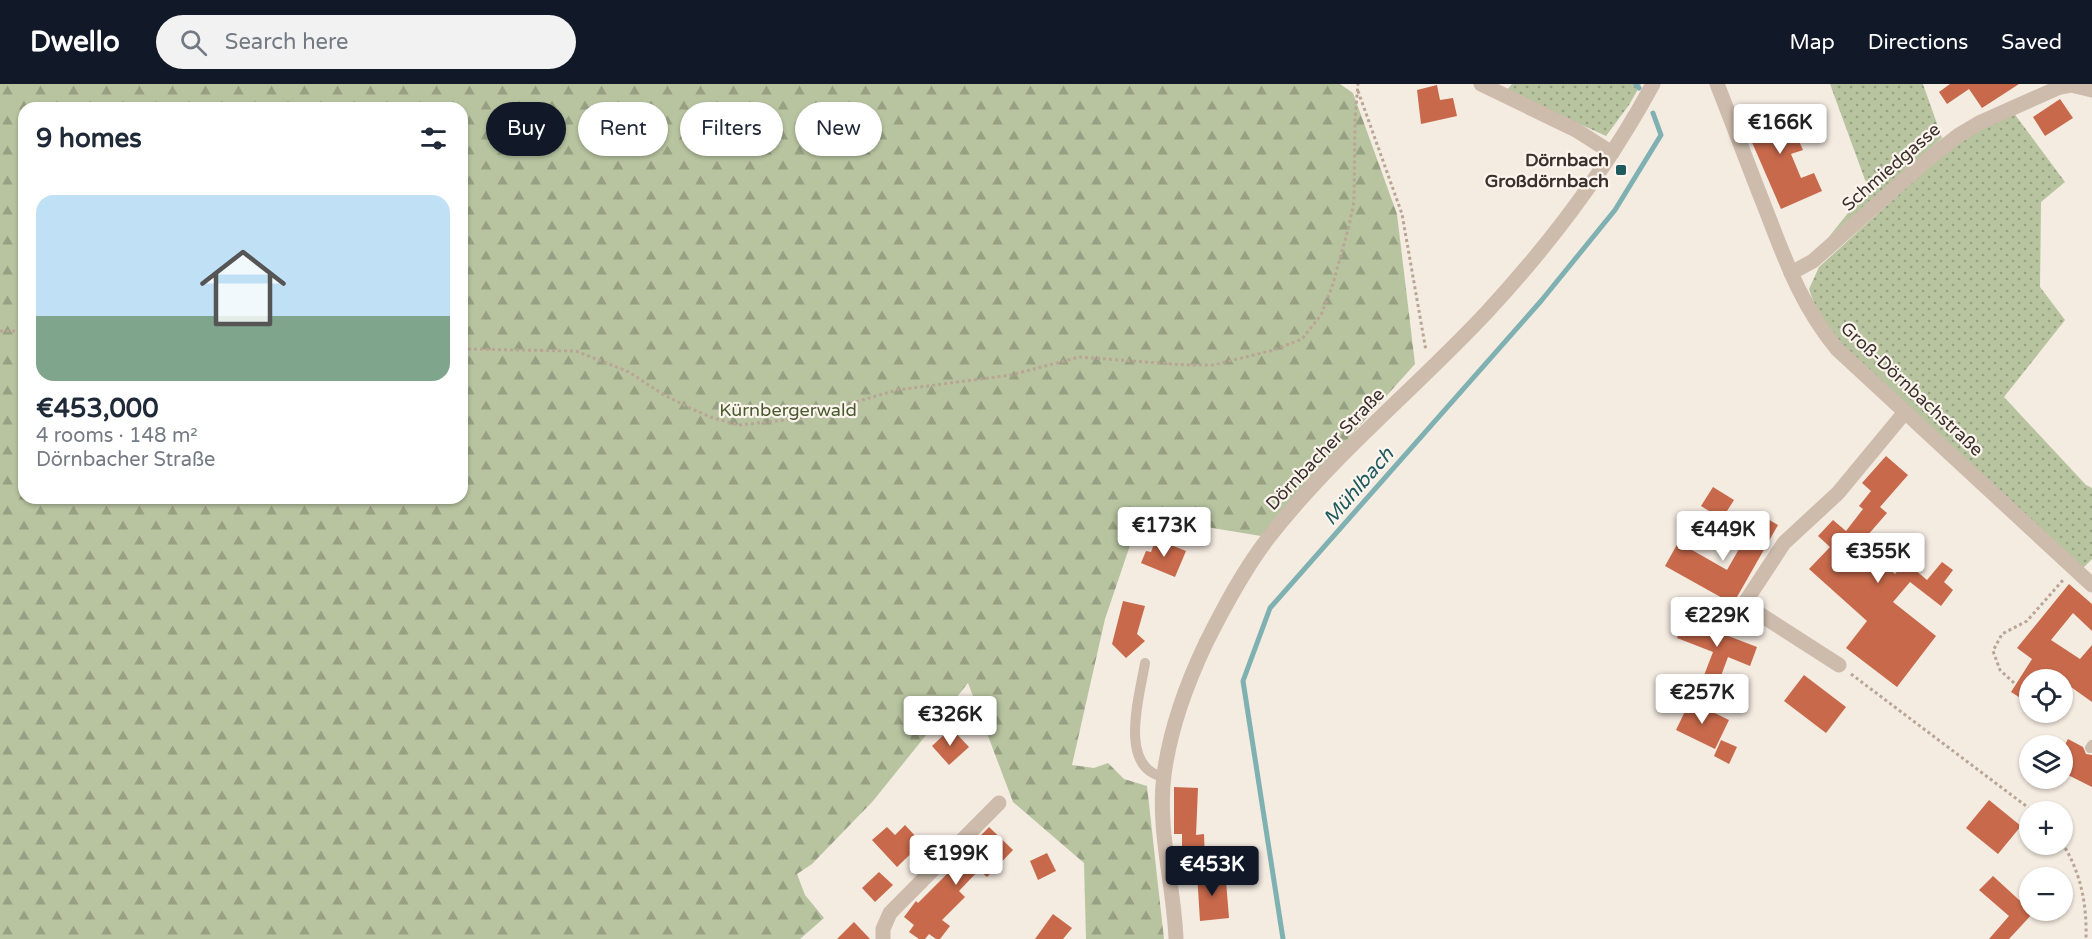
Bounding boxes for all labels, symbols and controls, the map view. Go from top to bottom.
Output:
search box [156,15,576,69]
text: Dwello [30,25,120,59]
icon: search [177,26,210,59]
text: Search here [225,29,349,55]
text: Map [1789,30,1835,55]
text: Directions [1868,30,1968,55]
text: Saved [2001,30,2062,55]
chip: Buy [486,102,566,156]
chip: Rent [578,102,668,156]
chip: Filters [680,102,783,156]
chip: New [795,102,882,156]
pin: €166K [1738,104,1822,155]
text: €166K [1748,111,1812,135]
street label: Schmiedgasse [1837,118,1945,216]
icon: filters [417,122,450,155]
text: 9 homes [36,123,142,154]
place label: Dörnbach Großdörnbach [1485,149,1609,192]
marker: Dörnbach Großdörnbach [1614,163,1628,177]
icon: home [189,234,297,342]
street label: Groß-Dörnbachstraße [1836,317,1988,461]
street label: Dörnbacher Straße [1261,383,1389,515]
text: €453,000 [36,393,158,424]
park label: Kürnbergerwald [719,399,857,421]
text: 4 rooms · 148 m² [36,424,198,448]
water label: Mühlbach [1318,442,1400,530]
text: Dörnbacher Straße [36,448,215,472]
pin: €173K [1122,507,1206,558]
pin: €449K [1681,511,1765,562]
text: €173K [1132,514,1196,538]
text: €449K [1691,518,1755,542]
pin: €355K [1836,533,1920,584]
text: €355K [1846,540,1910,564]
pin: €229K [1675,597,1759,648]
text: €229K [1685,604,1749,628]
map controls [2019,669,2073,921]
button: locate [2019,669,2073,723]
pin: €257K [1660,674,1744,725]
text: €257K [1670,681,1734,705]
pin: €326K [908,696,992,747]
text: €326K [918,703,982,727]
button: layers [2019,735,2073,789]
button: + [2019,801,2073,855]
pin: €199K [914,835,998,886]
text: €199K [924,842,988,866]
pin: €453K [1170,846,1254,897]
text: €453K [1180,853,1244,877]
button: − [2019,867,2073,921]

